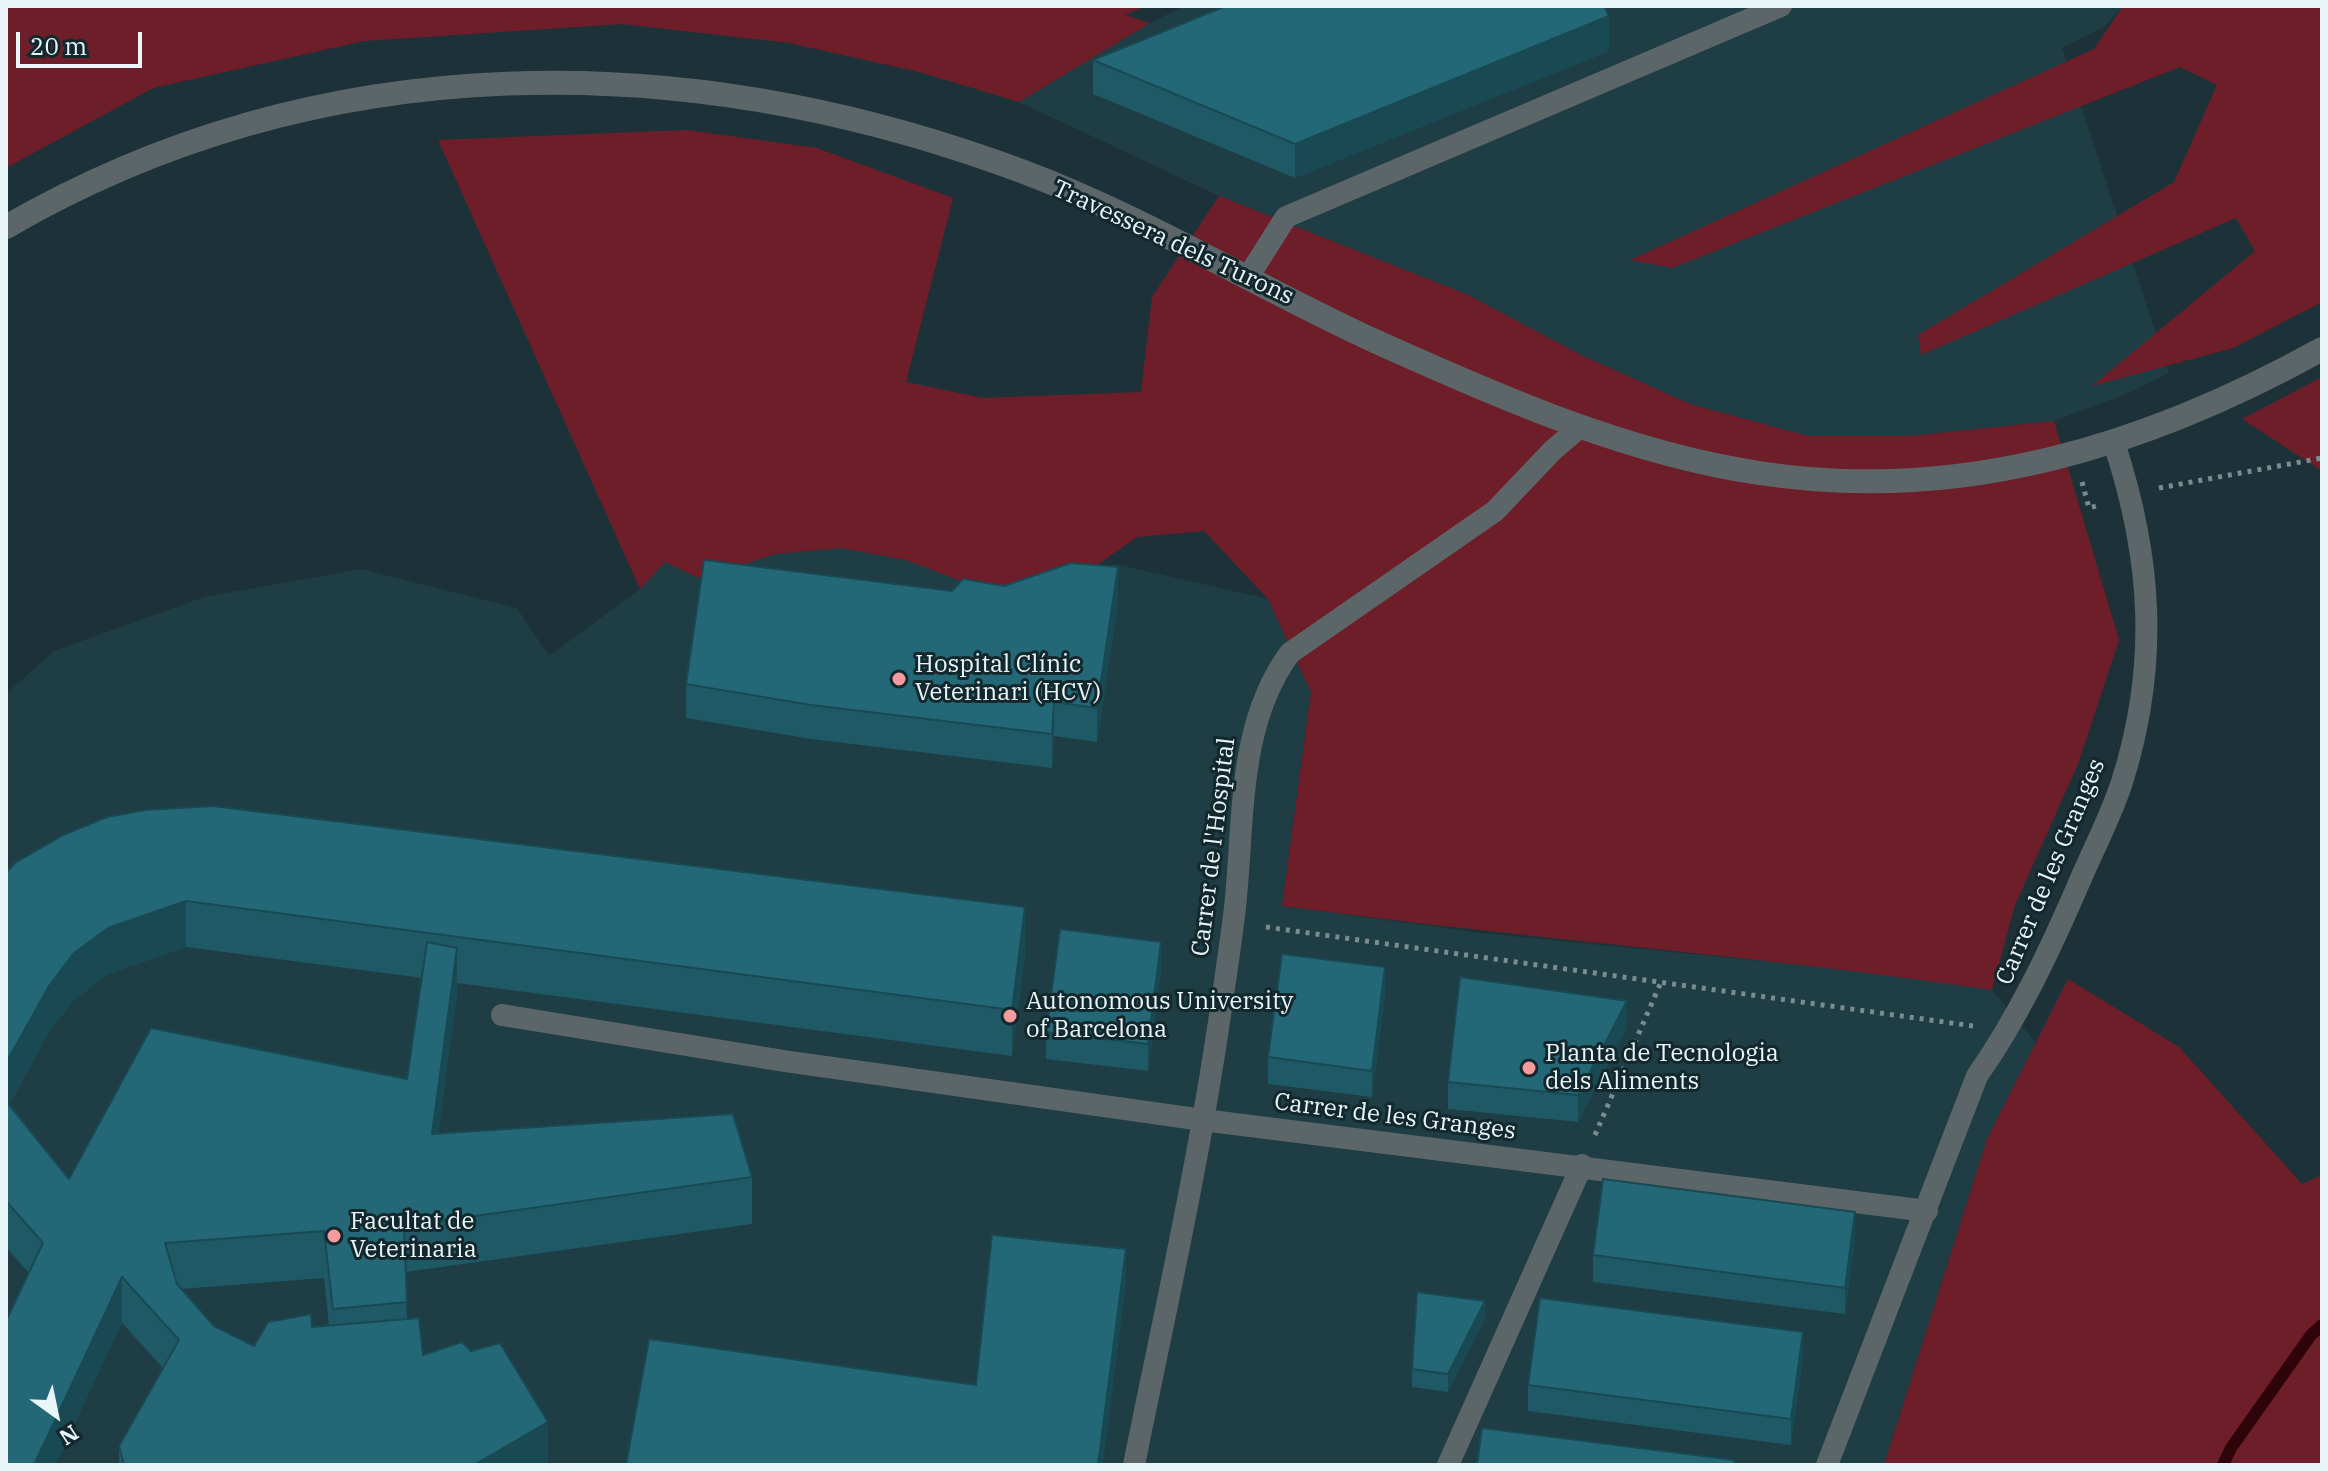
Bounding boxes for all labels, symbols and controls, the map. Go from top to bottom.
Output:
scale bar [20,16,146,66]
text: 20 m [30,30,87,62]
street label: Travessera dels Turons [1048,174,1298,312]
place label: Hospital Clínic Veterinari (HCV) [915,651,1101,707]
marker: Hospital Clínic Veterinari (HCV) [890,670,908,688]
street label: Carrer de l'Hospital [1186,736,1242,958]
street label: Carrer de les Granges [1990,755,2112,989]
place label: Autonomous University of Barcelona [1026,988,1293,1044]
marker: Autonomous University of Barcelona [1001,1007,1019,1025]
place label: Planta de Tecnologia dels Aliments [1545,1040,1779,1096]
marker: Planta de Tecnologia dels Aliments [1520,1059,1538,1077]
street label: Carrer de les Granges [1273,1088,1517,1146]
place label: Facultat de Veterinaria [350,1208,477,1264]
marker: Facultat de Veterinaria [325,1227,343,1245]
north arrow [16,1375,96,1455]
text: N [54,1419,85,1452]

